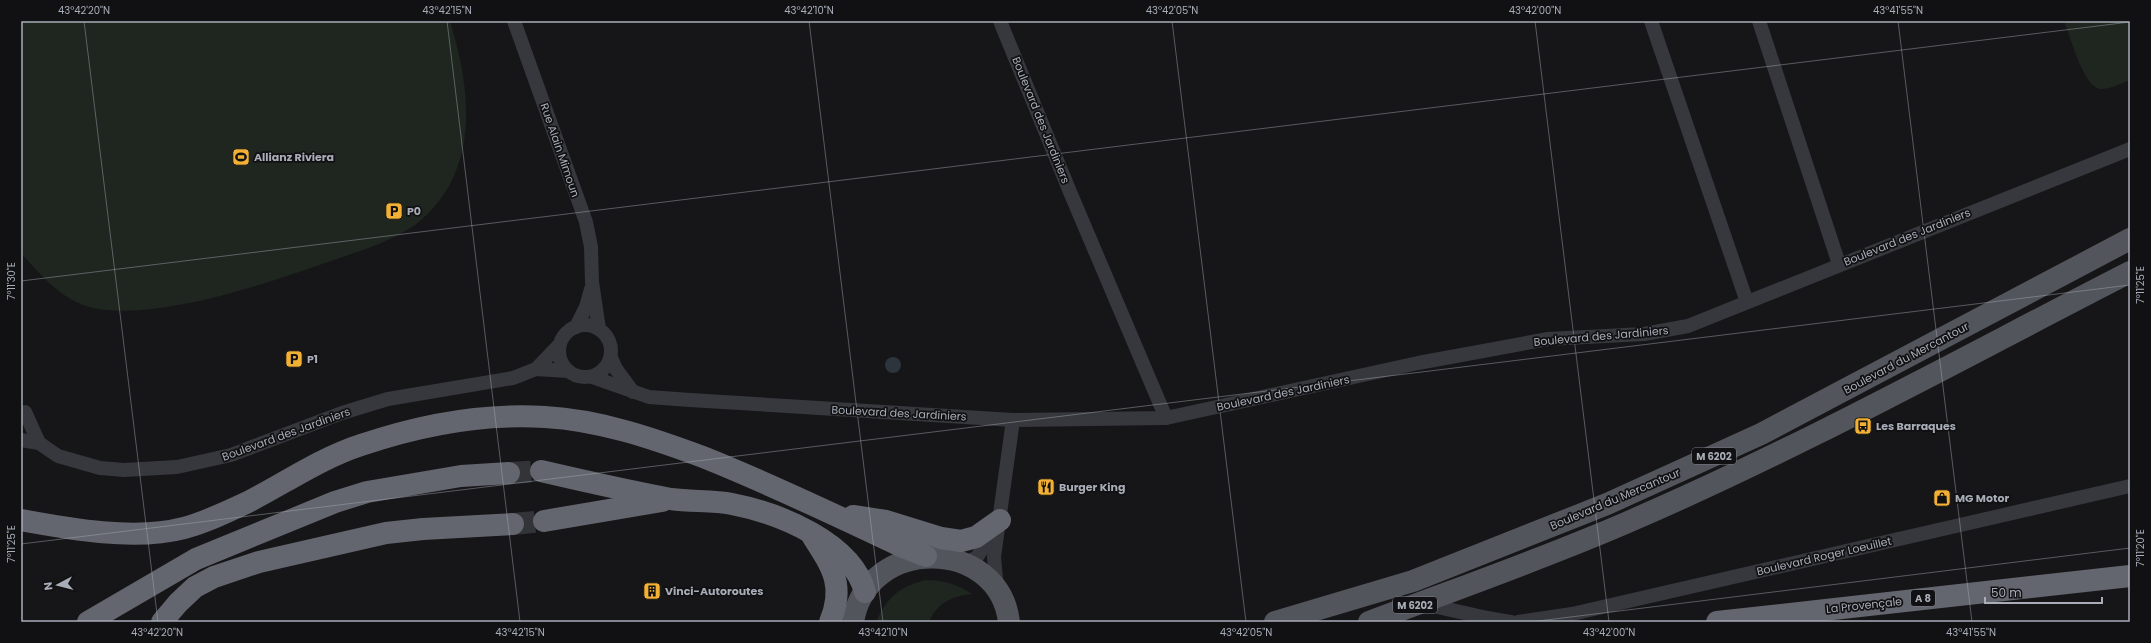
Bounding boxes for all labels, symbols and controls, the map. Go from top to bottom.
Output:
text: 43°42'20"N [58,3,110,18]
text: 43°42'15"N [422,3,472,18]
text: 43°42'10"N [784,3,834,18]
text: 43°42'05"N [1146,3,1198,18]
text: 43°42'00"N [1509,3,1561,18]
text: 43°41'55"N [1873,3,1923,18]
street label: Boulevard des Jardiniers [1008,54,1074,186]
street label: Rue Alain Mimoun [536,101,584,199]
sports icon: Allianz Riviera [231,147,251,167]
place label: Allianz Riviera [254,149,334,165]
parking icon: P0 [384,201,404,221]
place label: P0 [407,203,421,219]
street label: Boulevard des Jardiniers [1841,204,1973,270]
text: 7°11'30"E [4,262,19,300]
text: 7°11'25"E [2133,266,2148,304]
street label: Boulevard du Mercantour [1841,318,1971,398]
street label: Boulevard des Jardiniers [1533,322,1669,350]
parking icon: P1 [284,349,304,369]
place label: P1 [307,351,318,367]
street label: Boulevard des Jardiniers [1215,371,1351,415]
street label: Boulevard des Jardiniers [831,401,967,425]
street label: Boulevard des Jardiniers [220,403,353,465]
bus stop icon: Les Barraques [1853,416,1873,436]
place label: Les Barraques [1876,418,1956,434]
road number: M 6202 [1692,448,1736,464]
street label: Boulevard du Mercantour [1548,464,1682,534]
restaurant icon: Burger King [1036,477,1056,497]
place label: Burger King [1059,479,1125,495]
shop icon: MG Motor [1932,488,1952,508]
place label: MG Motor [1955,490,2009,506]
text: 7°11'25"E [4,525,19,563]
text: 7°11'20"E [2133,529,2148,567]
street label: Boulevard Roger Loeuillet [1755,533,1893,579]
north arrow [38,565,78,605]
scale bar [1985,579,2102,605]
text: N [40,581,57,591]
building icon: Vinci-Autoroutes [642,581,662,601]
place label: Vinci-Autoroutes [665,583,763,599]
text: 50 m [1991,584,2022,601]
road number: A 8 [1911,590,1935,606]
street label: La Provençale [1825,593,1903,617]
road number: M 6202 [1393,597,1437,613]
text: 43°42'20"N [131,625,183,640]
text: 43°42'15"N [495,625,545,640]
text: 43°42'10"N [858,625,908,640]
text: 43°42'05"N [1220,625,1272,640]
text: 43°42'00"N [1583,625,1635,640]
text: 43°41'55"N [1946,625,1996,640]

